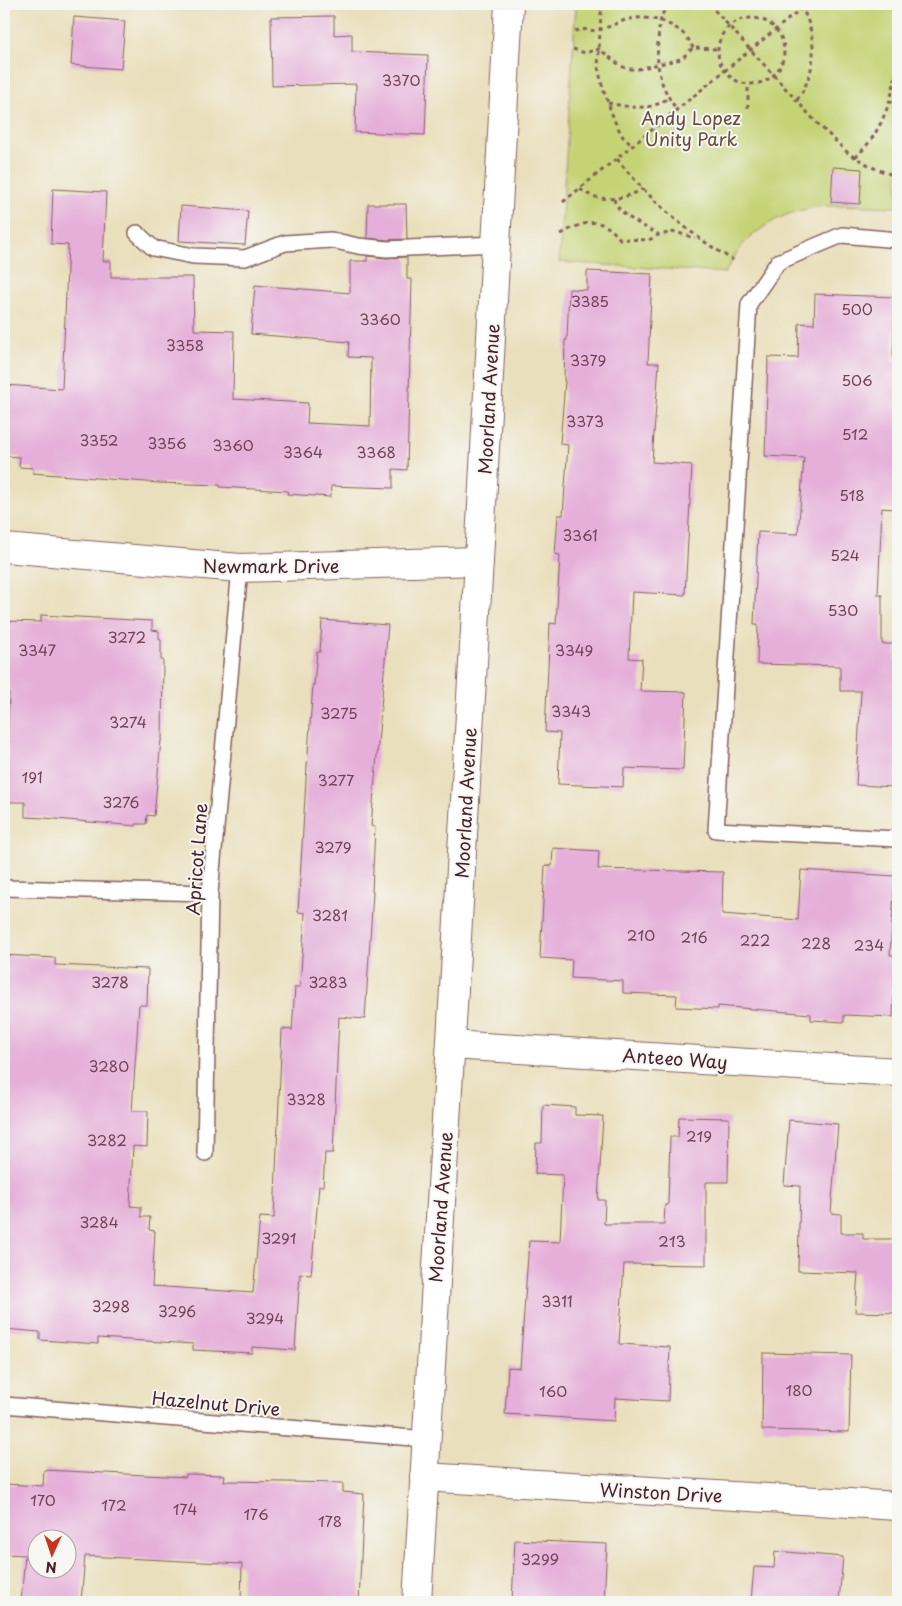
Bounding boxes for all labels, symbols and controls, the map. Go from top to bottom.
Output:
house number: 3370 [382,68,420,91]
park label: Andy Lopez Unity Park [641,104,741,152]
house number: 3385 [571,289,609,312]
house number: 500 [841,297,873,320]
house number: 3360 [359,307,401,330]
street label: Moorland Avenue [471,323,505,475]
house number: 3358 [166,333,204,356]
house number: 3379 [570,348,606,371]
house number: 506 [841,368,873,391]
house number: 3373 [566,409,604,432]
house number: 512 [842,422,868,445]
house number: 3352 [80,428,118,451]
house number: 3356 [147,431,187,454]
house number: 3360 [212,433,254,456]
house number: 3364 [283,440,323,463]
house number: 3368 [356,440,396,463]
house number: 518 [839,483,865,506]
house number: 3361 [562,523,598,546]
house number: 524 [830,543,860,566]
street label: Newmark Drive [203,552,339,579]
house number: 530 [828,598,858,621]
house number: 3272 [108,625,146,648]
house number: 3347 [18,638,57,661]
house number: 3349 [555,638,593,661]
house number: 3343 [551,699,591,722]
house number: 3275 [320,701,358,724]
house number: 3274 [109,710,147,733]
street label: Moorland Avenue [448,727,482,879]
house number: 191 [21,765,43,788]
house number: 3277 [318,768,354,791]
house number: 3276 [103,790,139,813]
street label: Apricot Lane [179,802,213,916]
house number: 3279 [314,835,352,858]
house number: 3281 [312,903,348,926]
house number: 210 [627,923,655,946]
house number: 216 [680,925,708,948]
house number: 222 [740,928,770,951]
house number: 228 [801,931,831,954]
house number: 234 [854,933,884,956]
house number: 3278 [91,970,129,993]
house number: 3283 [309,970,347,993]
street label: Anteeo Way [622,1041,728,1075]
house number: 3280 [89,1054,129,1077]
house number: 3328 [286,1087,326,1110]
house number: 219 [686,1124,712,1147]
house number: 3282 [87,1128,127,1151]
street label: Moorland Avenue [421,1130,459,1283]
house number: 3284 [79,1210,119,1233]
house number: 3291 [261,1226,297,1249]
house number: 213 [658,1229,686,1252]
house number: 3311 [541,1289,573,1312]
house number: 3298 [92,1294,130,1317]
house number: 3296 [158,1299,196,1322]
house number: 3294 [246,1306,284,1329]
house number: 180 [785,1378,813,1401]
house number: 160 [539,1379,567,1402]
street label: Hazelnut Drive [151,1384,281,1422]
street label: Winston Drive [599,1475,723,1509]
house number: 170 [30,1488,56,1511]
house number: 172 [101,1493,127,1516]
house number: 174 [173,1497,197,1520]
house number: 176 [243,1502,269,1525]
house number: 178 [318,1509,342,1532]
north arrow [28,1528,78,1578]
house number: 3299 [521,1547,559,1570]
text: N [45,1557,57,1578]

